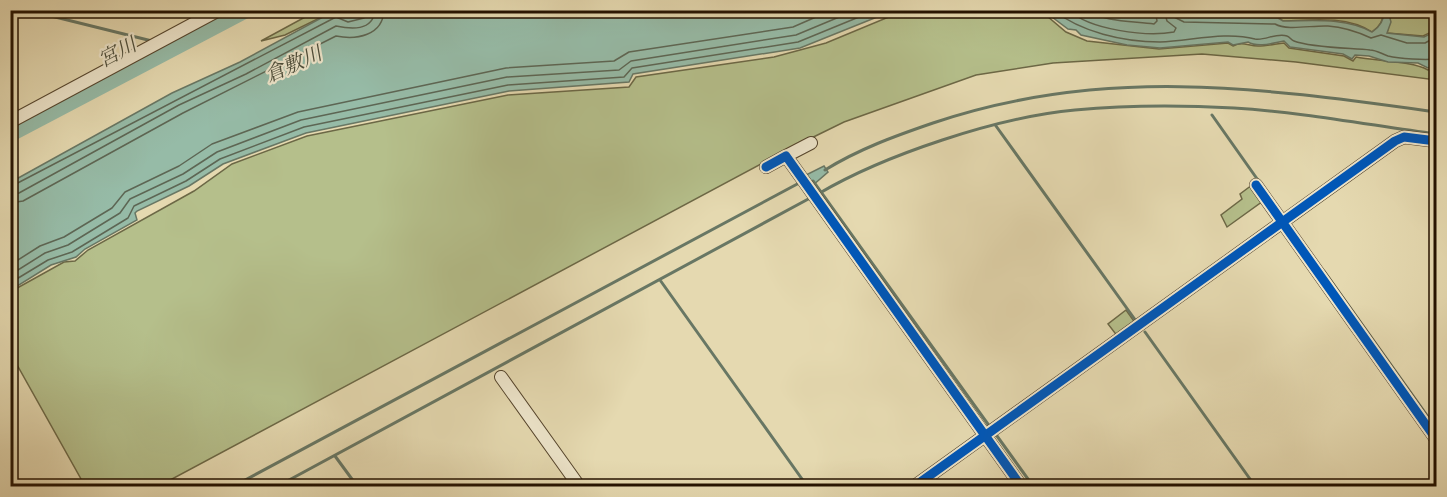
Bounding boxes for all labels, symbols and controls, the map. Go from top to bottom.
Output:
water label: 宮川 [94,32,143,74]
water label: 倉敷川 [261,41,328,89]

